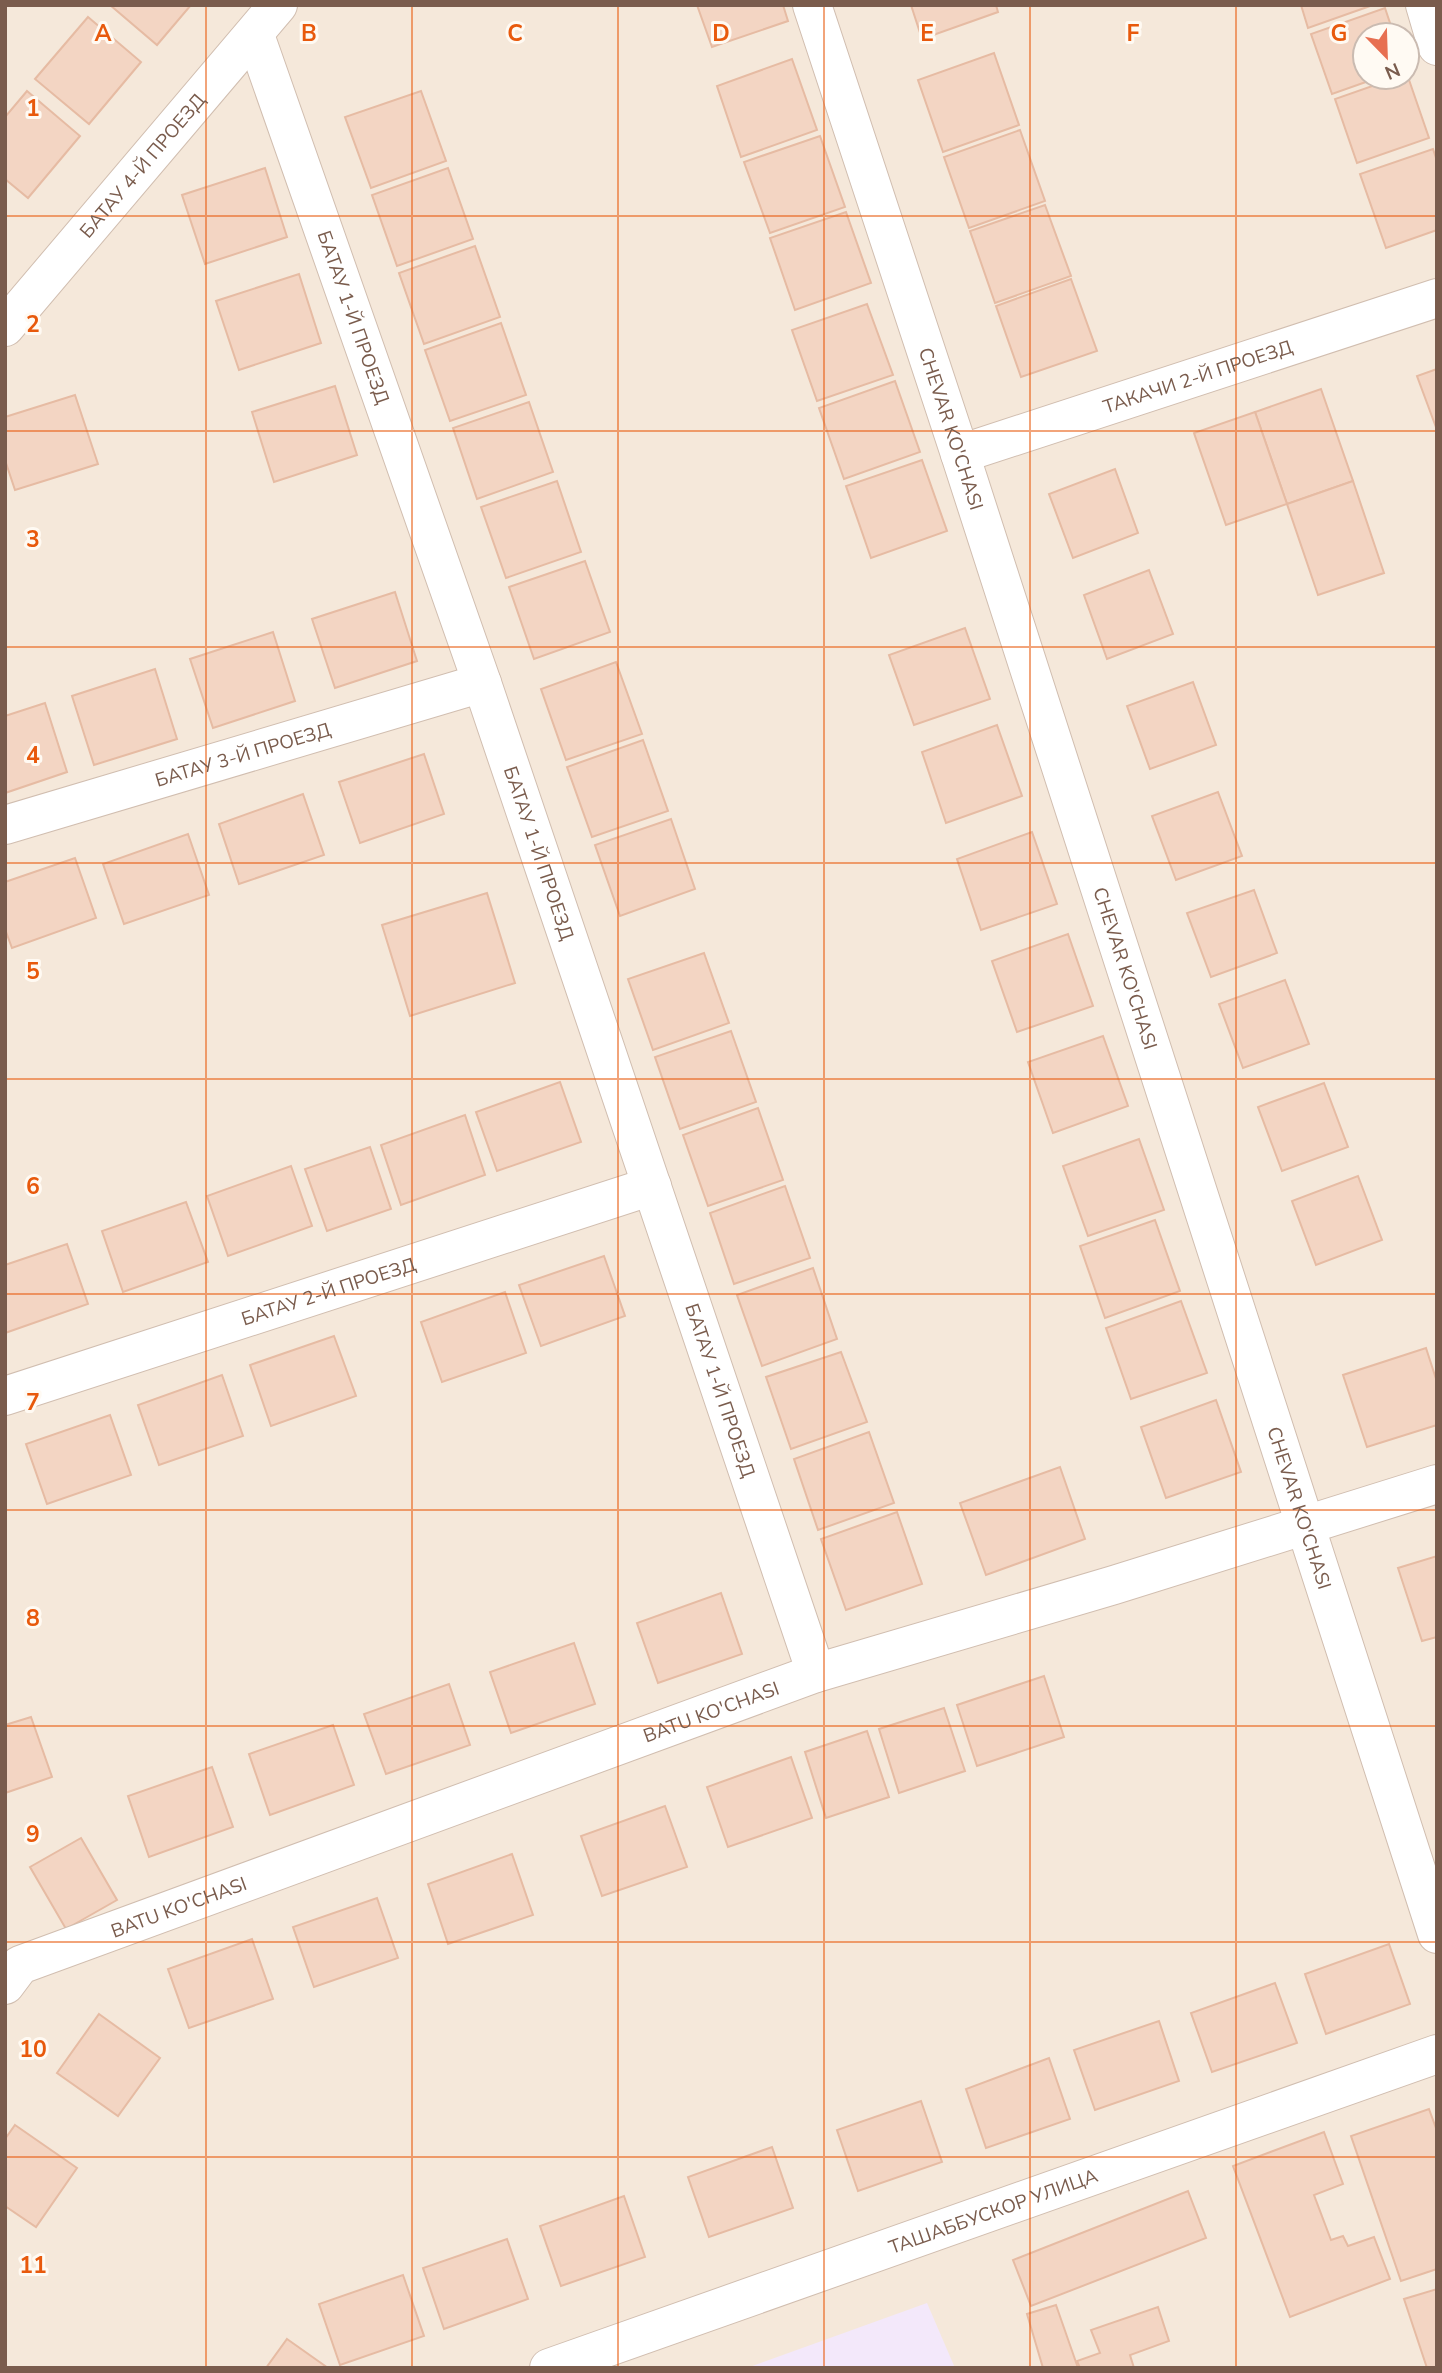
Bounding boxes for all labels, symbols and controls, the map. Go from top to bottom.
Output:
text: A [94,18,112,49]
text: B [301,18,317,49]
text: C [507,18,523,49]
text: D [712,18,730,49]
text: E [920,18,934,49]
text: F [1127,18,1140,49]
text: G [1331,18,1347,49]
north arrow [1351,21,1421,91]
text: N [1381,56,1404,85]
street label: БАТАУ 4-Й ПРОЕЗД [74,88,212,244]
text: 1 [26,93,40,124]
street label: БАТАУ 1-Й ПРОЕЗД [311,227,395,408]
text: 2 [26,309,40,340]
street label: ТАКАЧИ 2-Й ПРОЕЗД [1100,334,1296,420]
street label: CHEVAR KO'CHASI [912,344,989,513]
text: 3 [26,524,40,555]
street label: БАТАУ 3-Й ПРОЕЗД [152,717,334,794]
text: 4 [26,740,40,771]
street label: БАТАУ 1-Й ПРОЕЗД [497,763,580,944]
street label: CHEVAR KO'CHASI [1086,884,1163,1053]
text: 5 [26,956,40,987]
text: 6 [26,1171,40,1202]
street label: БАТАУ 2-Й ПРОЕЗД [238,1251,419,1332]
street label: БАТАУ 1-Й ПРОЕЗД [678,1300,761,1481]
text: 7 [26,1387,40,1418]
street label: CHEVAR KO'CHASI [1260,1424,1337,1593]
text: 8 [26,1603,40,1634]
street label: BATU KO'CHASI [640,1676,783,1749]
text: 9 [26,1819,40,1850]
street label: BATU KO'CHASI [107,1871,251,1945]
text: 10 [19,2034,47,2065]
street label: ТАШАББУСКОР УЛИЦА [885,2163,1102,2261]
text: 11 [19,2250,47,2281]

